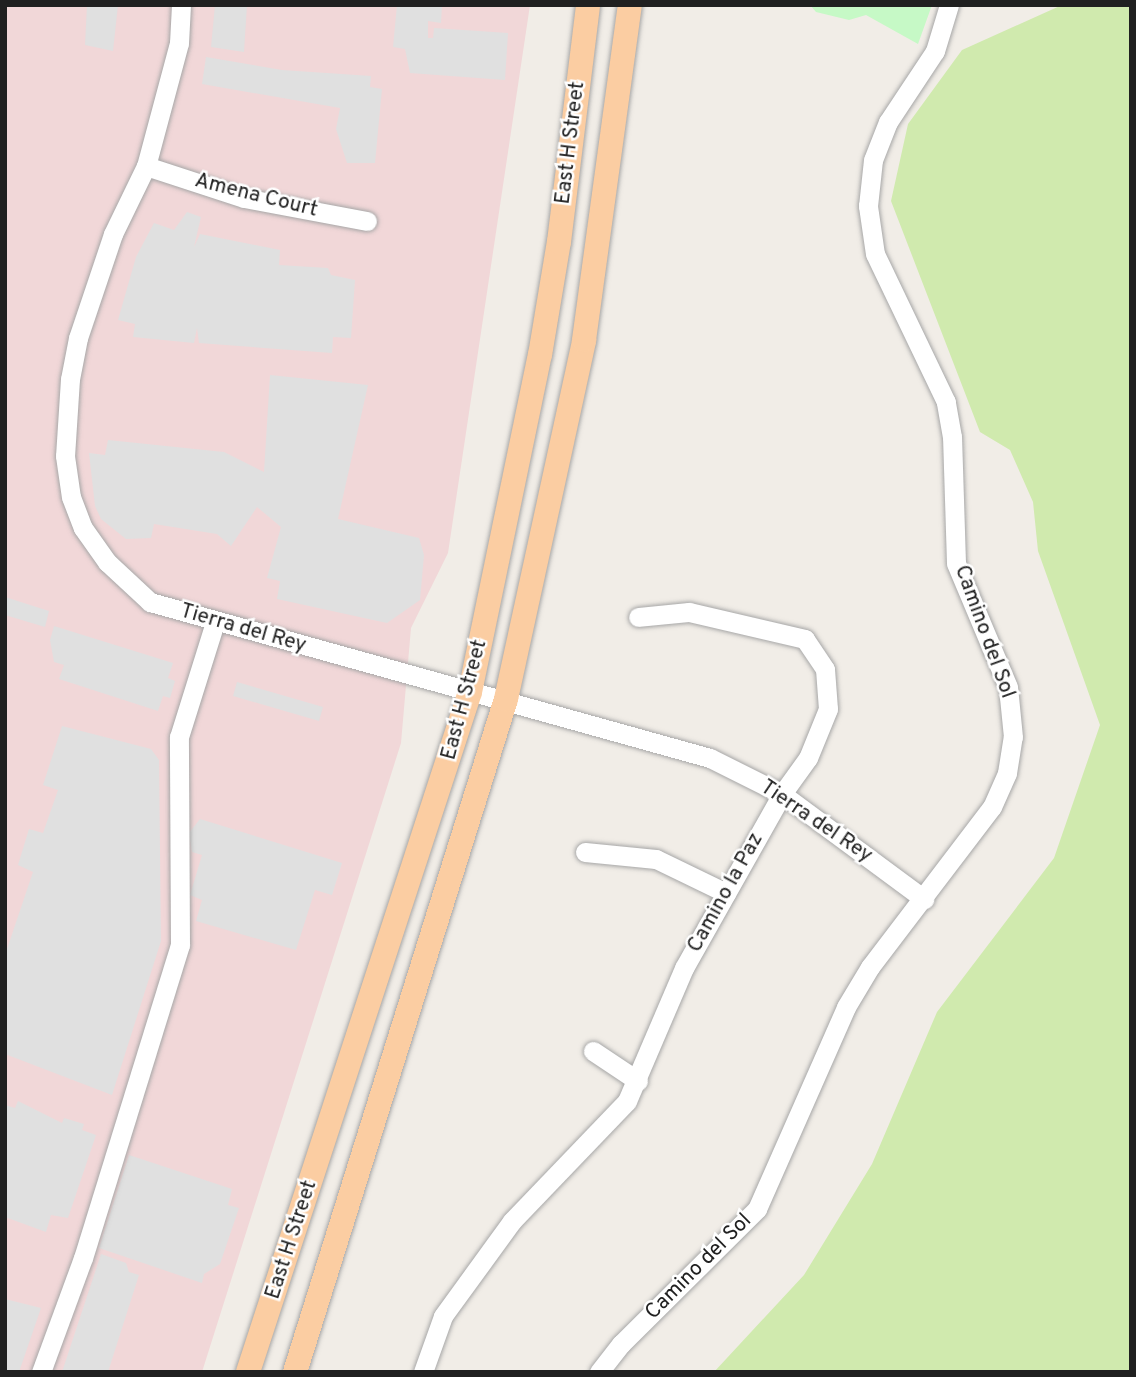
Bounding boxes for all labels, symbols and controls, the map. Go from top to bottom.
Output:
street label: East H Street [551,80,591,206]
street label: Amena Court [192,169,320,223]
street label: Camino del Sol [948,562,1020,702]
street label: Tierra del Rey [177,599,309,659]
street label: East H Street [437,637,493,763]
street label: Tierra del Rey [755,775,877,869]
street label: Camino la Paz [683,829,769,957]
street label: East H Street [261,1177,323,1303]
street label: Camino del Sol [641,1209,757,1325]

